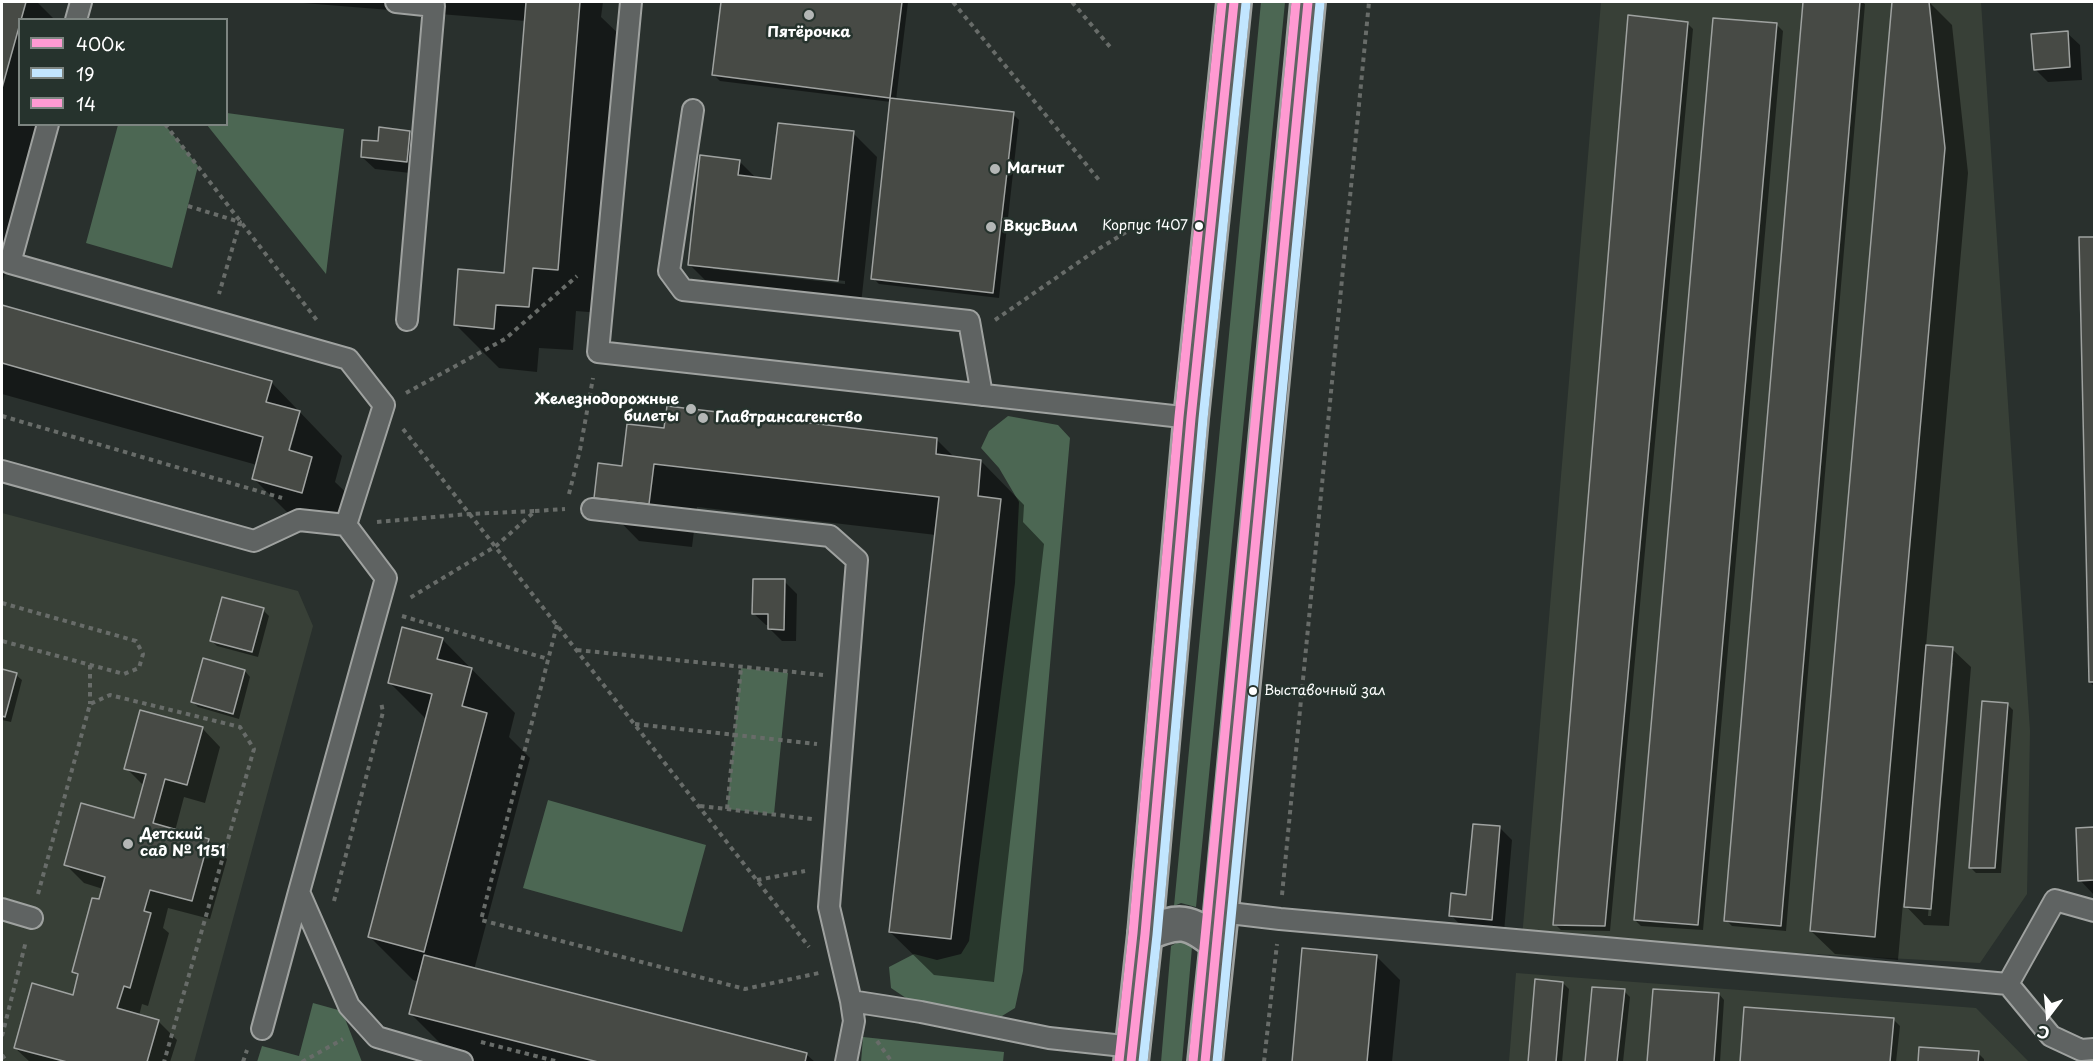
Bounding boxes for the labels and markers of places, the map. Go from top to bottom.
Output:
marker: Пятёрочка [802,8,816,22]
place label: Пятёрочка [767,24,851,42]
place label: Магнит [1007,160,1064,178]
marker: Магнит [988,162,1002,176]
place label: ВкусВилл [1003,218,1078,236]
place label: Корпус 1407 [1102,218,1188,234]
marker: ВкусВилл [984,220,998,234]
marker: Корпус 1407 [1193,220,1205,232]
place label: Железнодорожные билеты [534,391,679,426]
marker: Железнодорожные билеты [684,402,698,416]
place label: Главтрансагенство [715,409,862,427]
marker: Главтрансагенство [696,411,710,425]
place label: Выставочный зал [1264,683,1386,699]
marker: Выставочный зал [1247,685,1259,697]
place label: Детский сад № 1151 [140,826,225,861]
marker: Детский сад № 1151 [121,837,135,851]

